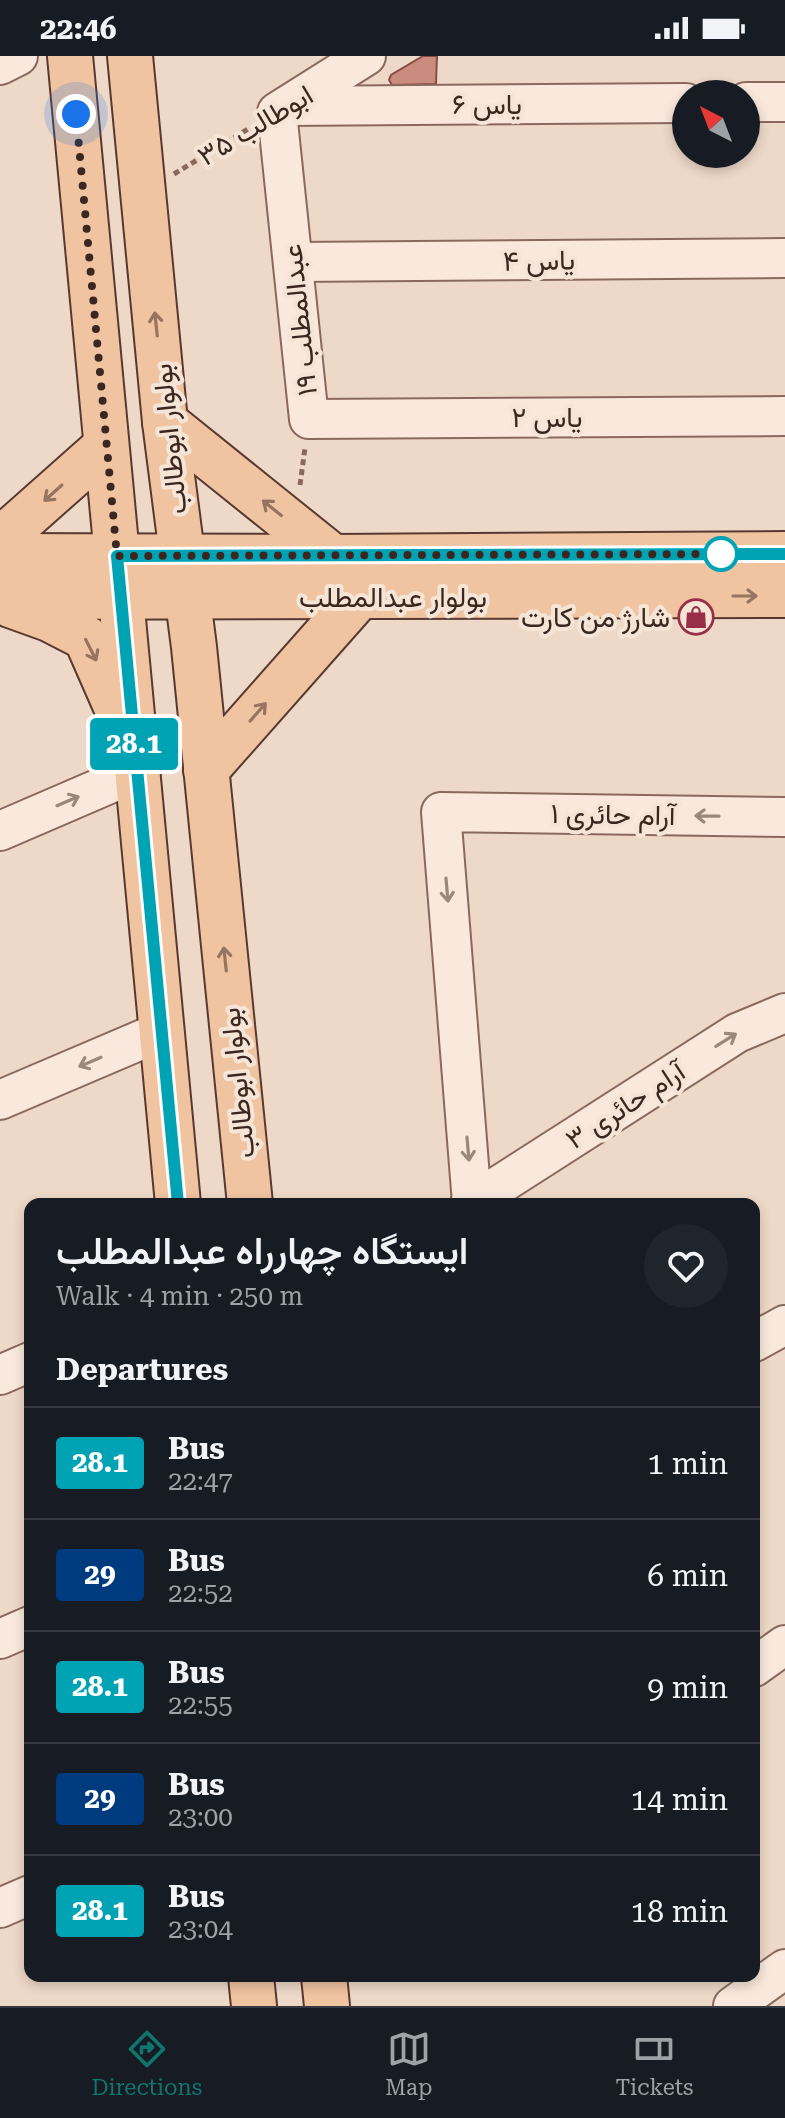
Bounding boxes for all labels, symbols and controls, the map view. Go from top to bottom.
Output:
text: 22:46 [40,11,117,46]
street label: ابوطالب ۳۵ [192,78,320,174]
north arrow [672,80,760,168]
map controls [672,80,760,168]
street label: یاس ۶ [452,88,522,121]
your location [56,94,96,134]
street label: عبدالمطلب ۱۹ [275,242,324,397]
street label: یاس ۴ [503,243,575,278]
one-way arrow [148,311,163,338]
street label: بولوار ابوطالب [145,362,195,516]
street label: یاس ۲ [512,401,582,434]
one-way arrow [44,484,64,502]
one-way arrow [262,499,283,517]
unlabelled marker [704,537,738,571]
street label: بولوار عبدالمطلب [299,581,487,615]
one-way arrow [731,588,758,604]
shop icon: شارژ من کارت [677,598,715,636]
place label: شارژ من کارت [521,601,670,635]
one-way arrow [84,637,99,661]
one-way arrow [248,702,266,722]
line badge: 28.1 [78,718,190,770]
text: 28.1 [106,727,162,760]
one-way arrow [56,793,80,808]
street label: آرام حائری ۱ [550,797,678,834]
one-way arrow [694,808,721,824]
one-way arrow [440,876,455,903]
one-way arrow [217,946,232,973]
street label: بولوار ابوطالب [213,1006,263,1160]
one-way arrow [715,1032,737,1049]
street label: آرام حائری ۳ [560,1053,694,1158]
one-way arrow [78,1055,103,1070]
one-way arrow [460,1135,475,1162]
button: heart [644,1224,728,1308]
text: ایستگاه چهارراه عبدالمطلب [56,1229,468,1273]
text: Walk · 4 min · 250 m [56,1281,303,1311]
text: Departures [56,1352,228,1387]
text: Bus [168,1431,225,1466]
text: 28.1 [72,1446,128,1479]
text: 1 min [647,1446,728,1481]
text: 22:47 [168,1466,233,1496]
text: Bus [168,1543,225,1578]
text: 29 [84,1558,116,1591]
text: 6 min [647,1558,728,1593]
text: 22:52 [168,1578,233,1608]
text: Bus [168,1655,225,1690]
text: 28.1 [72,1670,128,1703]
text: 9 min [647,1670,728,1705]
text: 22:55 [168,1690,233,1720]
text: Bus [168,1767,225,1802]
text: 29 [84,1782,116,1815]
text: 14 min [631,1782,728,1817]
text: 23:00 [168,1802,233,1832]
text: Bus [168,1879,225,1914]
text: 28.1 [72,1894,128,1927]
text: 18 min [631,1894,728,1929]
text: 23:04 [168,1914,233,1944]
tab: Directions [92,2027,202,2100]
tab: Map [385,2027,432,2100]
tab: Tickets [615,2027,693,2100]

